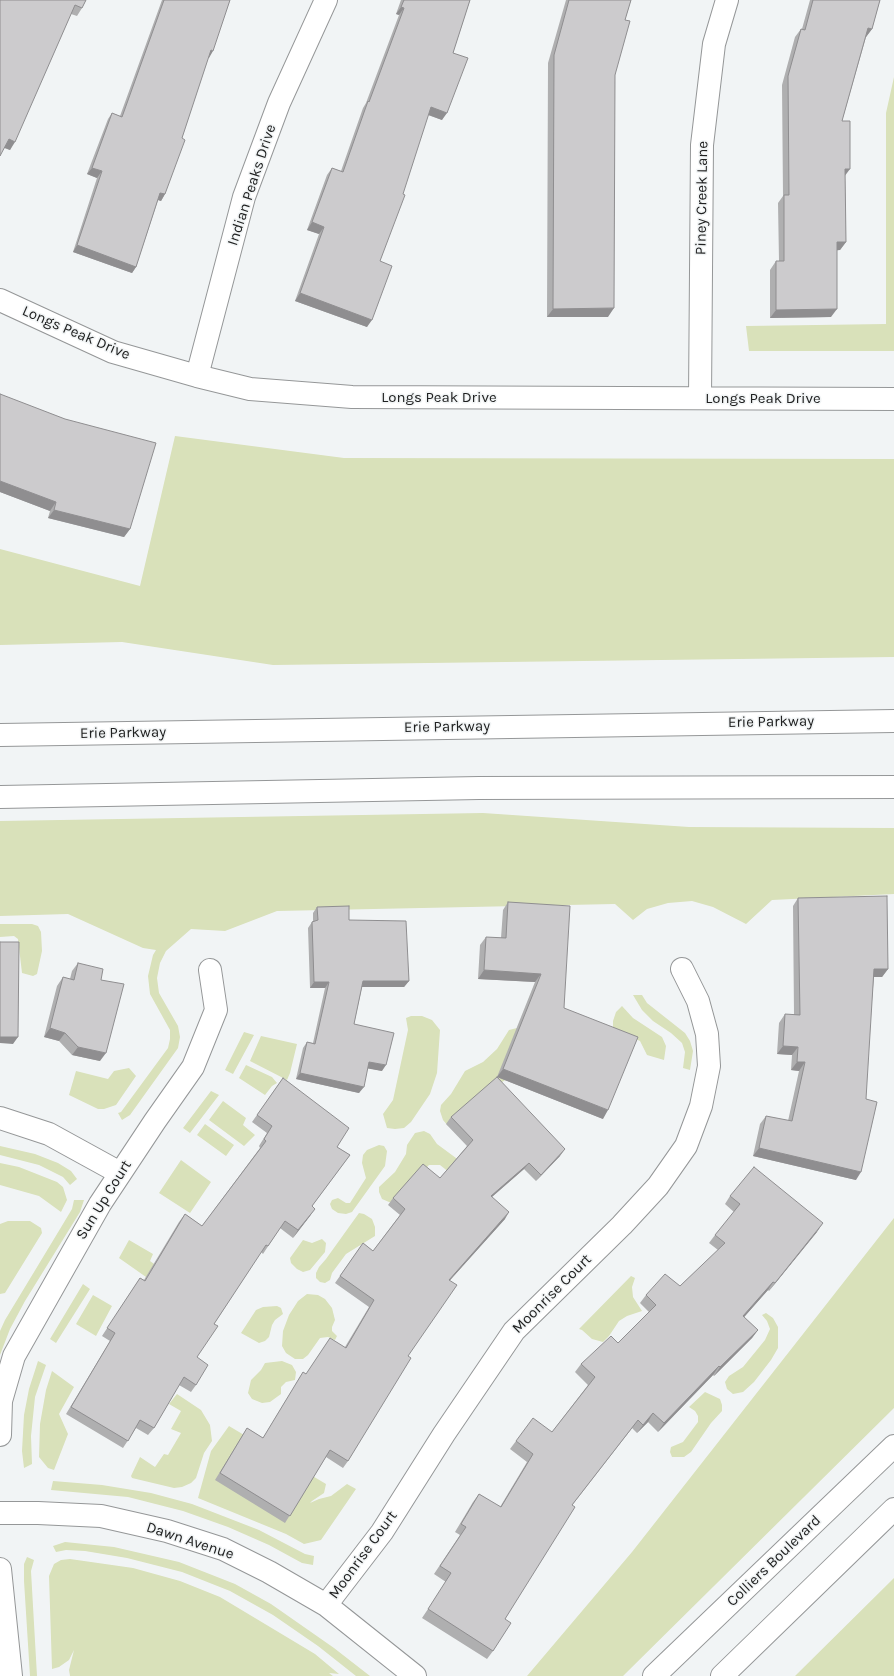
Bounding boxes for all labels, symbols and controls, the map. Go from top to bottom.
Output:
street label: Indian Peaks Drive [224,122,280,248]
street label: Piney Creek Lane [692,141,712,255]
street label: Longs Peak Drive [19,302,133,364]
street label: Longs Peak Drive [381,389,497,407]
street label: Longs Peak Drive [705,390,821,408]
street label: Erie Parkway [728,712,814,732]
street label: Erie Parkway [404,717,490,737]
street label: Erie Parkway [80,723,166,743]
street label: Sun Up Court [72,1157,136,1243]
street label: Moonrise Court [509,1251,595,1337]
street label: Moonrise Court [325,1507,401,1603]
street label: Colliers Boulevard [723,1512,825,1610]
street label: Dawn Avenue [144,1518,236,1564]

